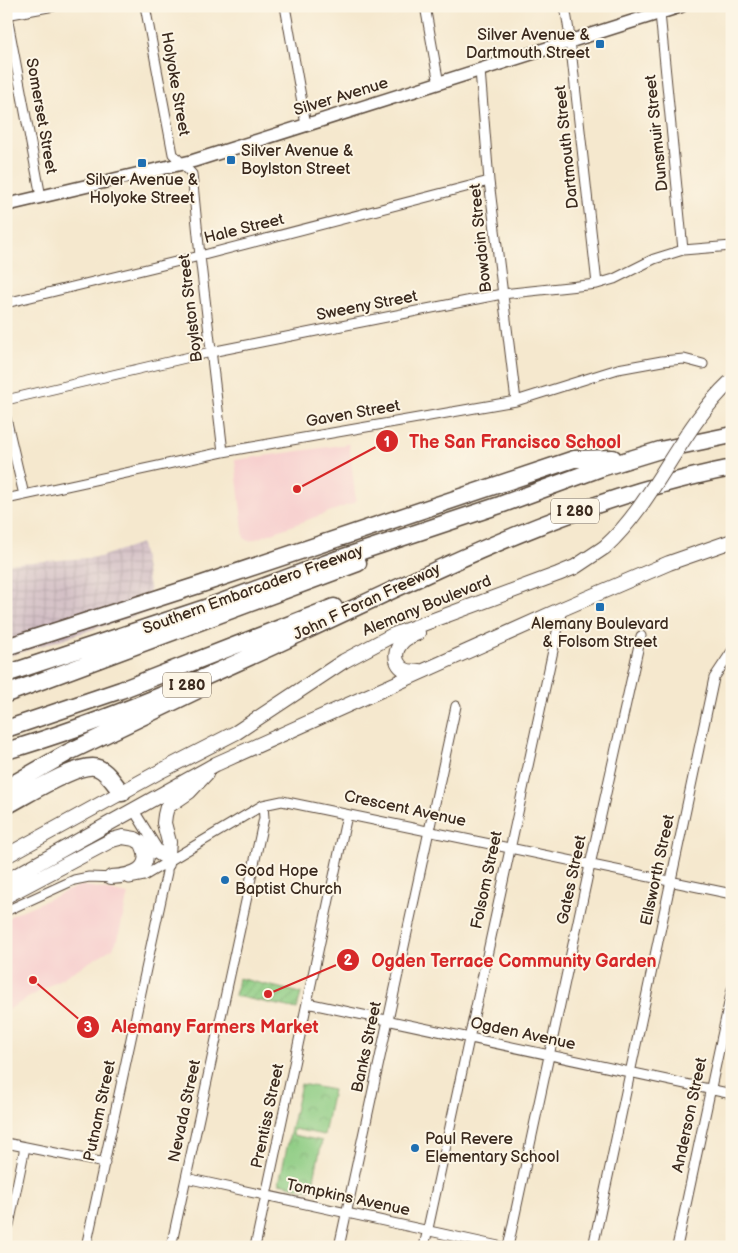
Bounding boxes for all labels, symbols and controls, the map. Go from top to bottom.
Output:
place label: Silver Avenue & Dartmouth Street [466,26,590,63]
street label: Holyoke Street [157,31,194,138]
marker: Silver Avenue & Dartmouth Street [594,38,606,50]
street label: Somerset Street [21,56,61,176]
street label: Silver Avenue [291,73,391,120]
street label: Dunsmuir Street [641,74,673,192]
street label: Dartmouth Street [551,84,583,210]
place label: Silver Avenue & Boylston Street [241,142,354,179]
marker: Silver Avenue & Boylston Street [225,154,237,166]
marker: Silver Avenue & Holyoke Street [136,157,148,169]
place label: Silver Avenue & Holyoke Street [86,171,198,208]
street label: Bowdoin Street [466,182,496,293]
street label: Hale Street [202,210,286,248]
street label: Boylston Street [175,253,207,363]
street label: Sweeny Street [315,287,419,325]
street label: Gaven Street [305,396,402,432]
callout: The San Francisco School [374,425,631,458]
text: The San Francisco School [409,432,621,453]
text: 1 [384,433,390,452]
road number: I 280 [551,498,599,524]
street label: Southern Embarcadero Freeway [140,541,367,639]
street label: John F Foran Freeway [290,559,444,644]
street label: Alemany Boulevard [360,571,494,641]
marker: Alemany Boulevard & Folsom Street [594,601,606,613]
place label: Alemany Boulevard & Folsom Street [531,615,669,652]
road number: I 280 [163,672,211,698]
street label: Crescent Avenue [342,787,468,831]
street label: Ellsworth Street [637,813,679,927]
street label: Folsom Street [467,829,507,931]
street label: Gates Street [553,834,591,926]
place label: Good Hope Baptist Church [235,862,342,899]
marker: Good Hope Baptist Church [219,874,231,886]
callout: Ogden Terrace Community Garden [336,944,667,977]
text: 2 [344,951,353,970]
text: Ogden Terrace Community Garden [371,951,657,972]
street label: Banks Street [348,1000,386,1094]
callout: Alemany Farmers Market [76,1010,328,1043]
street label: Ogden Avenue [469,1014,578,1055]
text: Alemany Farmers Market [110,1017,319,1038]
text: 3 [84,1018,93,1037]
street label: Anderson Street [669,1056,711,1174]
street label: Putnam Street [80,1058,120,1163]
street label: Nevada Street [165,1058,205,1164]
street label: Prentiss Street [248,1062,288,1170]
place label: Paul Revere Elementary School [425,1130,559,1167]
marker: Paul Revere Elementary School [409,1142,421,1154]
street label: Tompkins Avenue [284,1176,412,1221]

